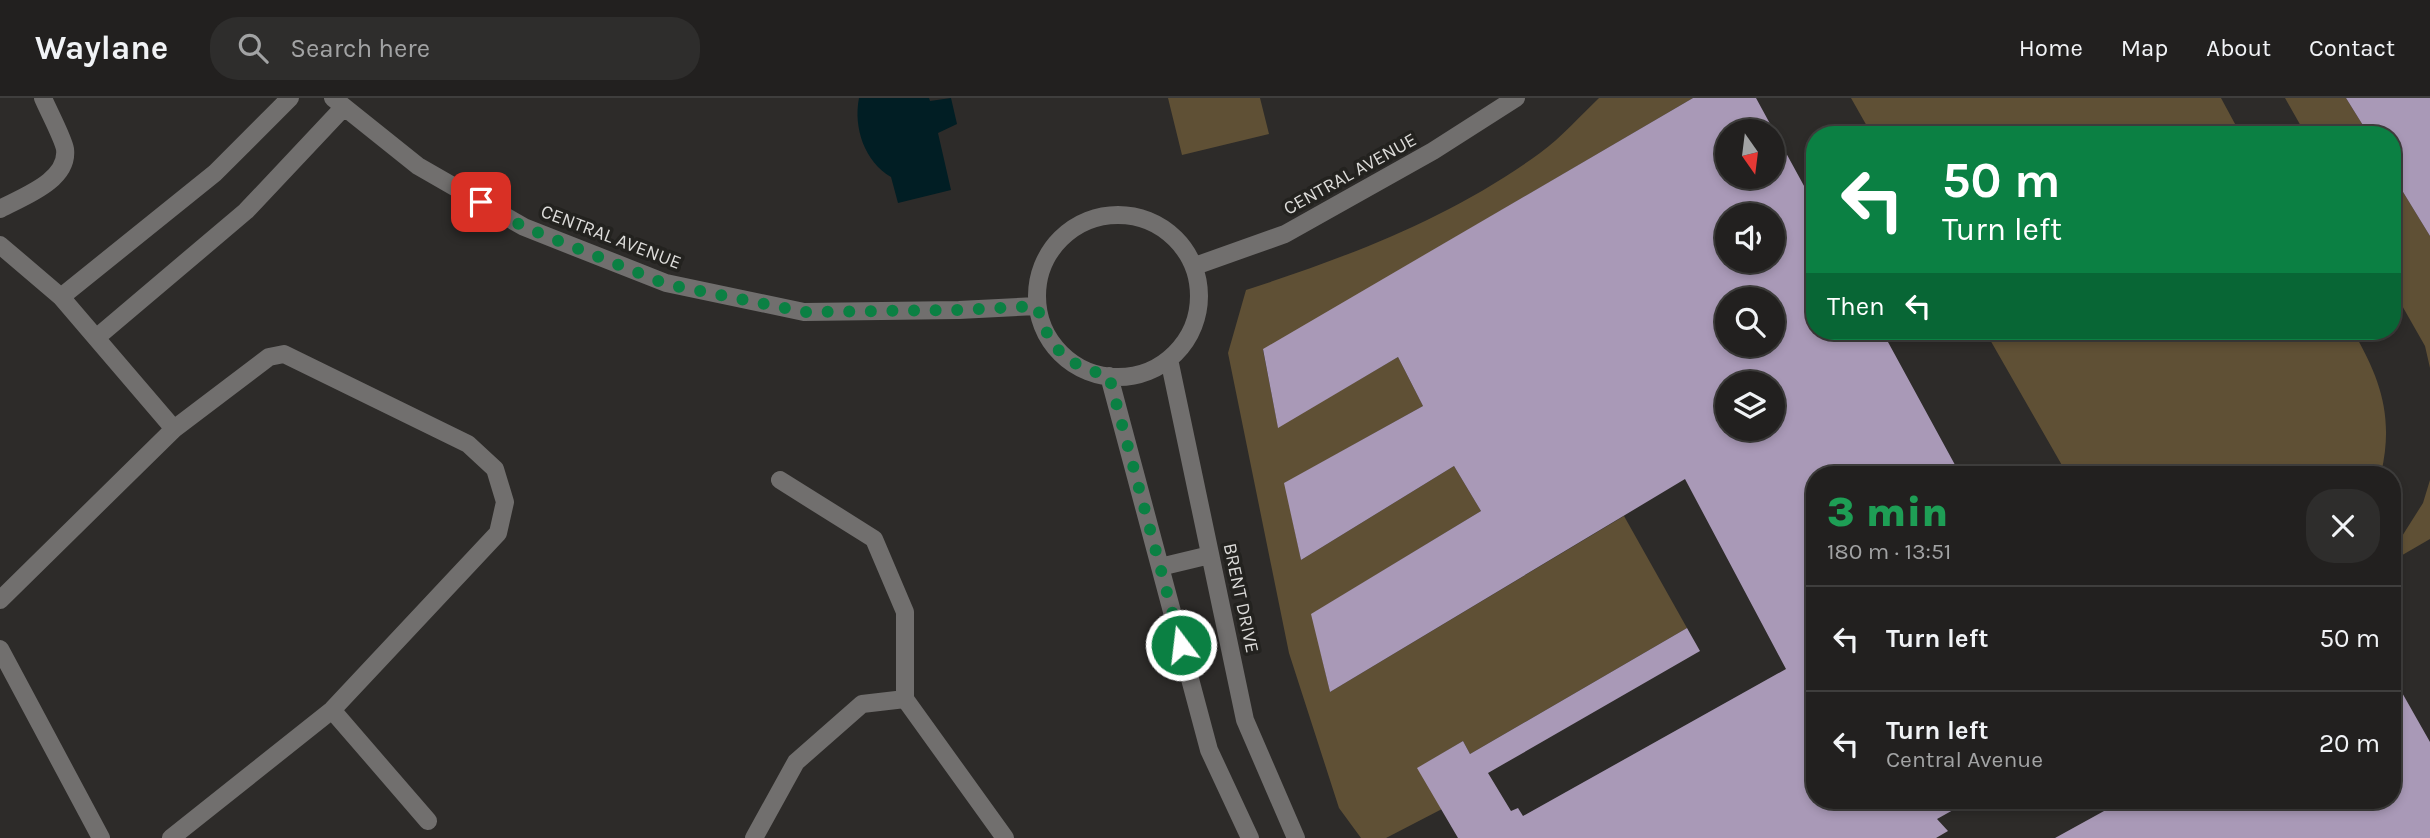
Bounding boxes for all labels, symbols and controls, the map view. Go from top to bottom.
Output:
search box [210,17,700,80]
text: Waylane [35,29,168,67]
icon: search [234,29,272,67]
text: Search here [290,33,430,64]
text: Home [2019,34,2083,62]
text: Map [2121,34,2168,62]
text: About [2206,34,2271,62]
text: Contact [2309,34,2395,62]
north arrow [1715,119,1785,189]
map controls [1715,119,1785,441]
street label: CENTRAL AVENUE [1280,128,1420,220]
text: 50 m [1942,152,2060,209]
icon: left [1827,154,1918,245]
pin [451,172,511,232]
icon: arrive [462,183,500,221]
street label: CENTRAL AVENUE [538,200,684,274]
button: sound [1715,203,1785,273]
text: Turn left [1942,211,2062,248]
button: search [1715,287,1785,357]
icon: left [1899,287,1937,325]
text: Then [1827,291,1885,322]
button: layers [1715,371,1785,441]
text: 3 min [1827,487,1948,537]
button: close [2306,489,2380,563]
text: 180 m · 13:51 [1827,538,1951,565]
street label: BRENT DRIVE [1219,541,1263,655]
position arrow [1144,608,1218,682]
icon: left [1827,620,1865,658]
text: Turn left [1886,623,1988,654]
text: 50 m [2319,623,2380,654]
text: Turn left [1886,715,1988,746]
icon: left [1827,725,1865,763]
text: 20 m [2319,728,2380,759]
text: Central Avenue [1886,746,2043,773]

